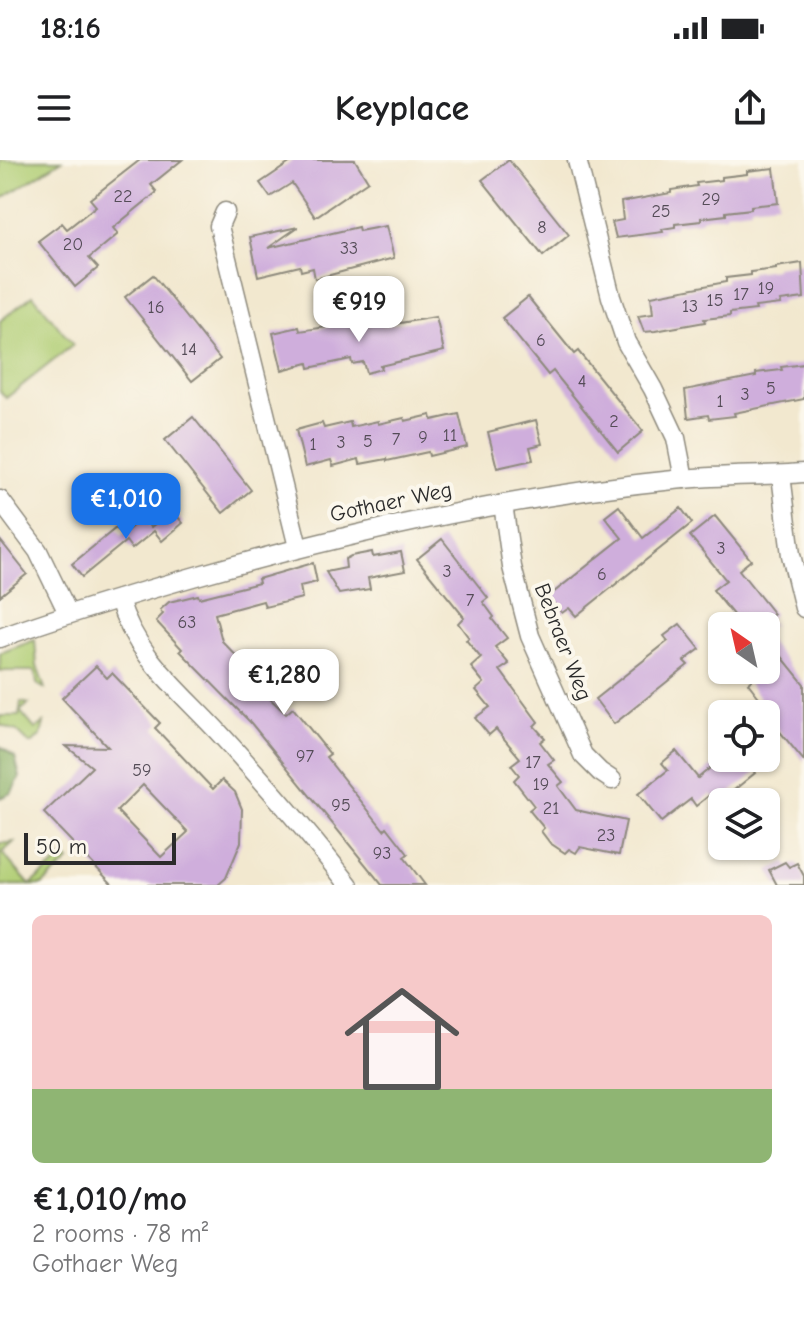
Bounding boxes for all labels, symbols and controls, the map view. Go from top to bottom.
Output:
text: 18:16 [40,11,101,46]
icon: menu [32,86,76,130]
icon: share [728,86,772,130]
text: Keyplace [335,88,469,129]
house number: 22 [114,186,132,207]
house number: 29 [702,189,720,210]
house number: 25 [651,201,671,222]
house number: 8 [537,217,547,238]
house number: 20 [63,234,83,255]
house number: 33 [340,238,358,259]
pin: €919 [312,276,406,344]
house number: 19 [758,278,774,299]
house number: 17 [733,284,749,305]
text: €919 [331,287,387,317]
house number: 15 [707,290,723,311]
house number: 13 [682,296,698,317]
house number: 16 [148,297,164,318]
house number: 6 [536,330,546,351]
house number: 14 [181,339,197,360]
house number: 4 [578,371,586,392]
house number: 5 [766,378,776,399]
house number: 3 [740,384,750,405]
house number: 1 [716,391,724,412]
house number: 2 [609,411,619,432]
house number: 11 [443,425,457,446]
house number: 9 [418,427,428,448]
house number: 7 [392,429,401,450]
house number: 5 [363,431,373,452]
house number: 3 [336,432,346,453]
house number: 1 [309,434,317,455]
pin: €1,010 [61,473,191,541]
street label: Gothaer Weg [328,476,454,528]
text: €1,010 [89,484,163,514]
house number: 3 [716,538,726,559]
house number: 3 [442,561,452,582]
house number: 6 [597,564,607,585]
street label: Bebraer Weg [529,580,597,704]
house number: 7 [466,590,475,611]
house number: 63 [178,612,196,633]
north arrow [708,612,780,684]
map controls [708,612,780,860]
pin: €1,280 [219,649,349,717]
text: €1,280 [247,660,321,690]
button: locate [708,700,780,772]
house number: 97 [296,746,315,767]
house number: 17 [525,752,541,773]
house number: 59 [132,760,152,781]
house number: 19 [533,774,549,795]
button: layers [708,788,780,860]
house number: 95 [331,795,351,816]
house number: 21 [543,798,559,819]
house number: 23 [597,825,615,846]
scale bar [24,829,176,865]
text: 50 m [36,834,87,860]
house number: 93 [373,843,391,864]
icon: home [330,967,474,1111]
text: €1,010/mo [32,1179,187,1219]
text: 2 rooms · 78 m² [32,1219,208,1249]
text: Gothaer Weg [32,1249,179,1279]

